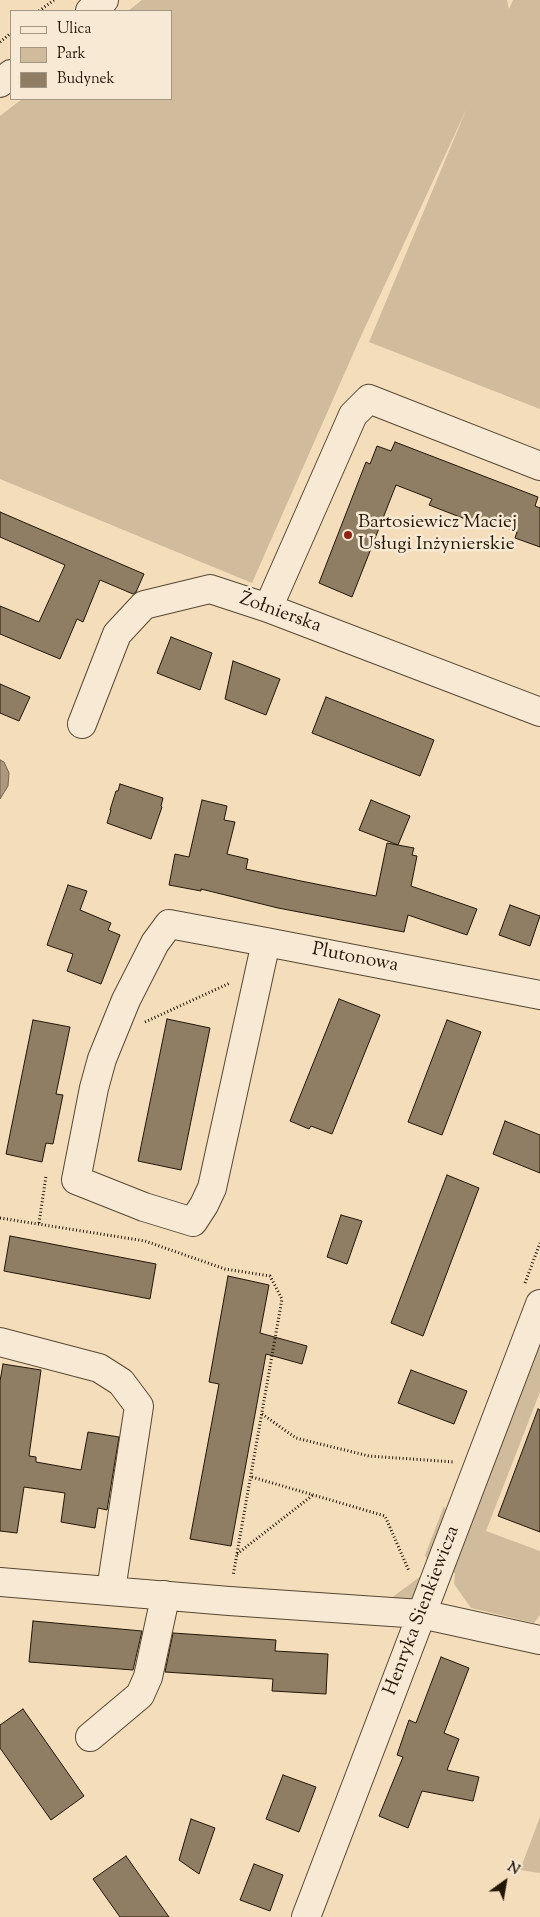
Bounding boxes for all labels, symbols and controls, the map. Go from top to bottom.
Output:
legend [10,10,172,100]
text: Ulica [57,19,91,40]
text: Park [57,44,86,65]
text: Budynek [57,69,115,90]
place label: Bartosiewicz Maciej Usługi Inżynierskie [358,513,517,557]
marker: Bartosiewicz Maciej Usługi Inżynierskie [342,529,354,541]
street label: Żołnierska [236,589,324,639]
street label: Plutonowa [310,939,400,979]
street label: Henryka Sienkiewicza [380,1523,466,1699]
north arrow [480,1857,530,1907]
text: N [503,1858,523,1881]

